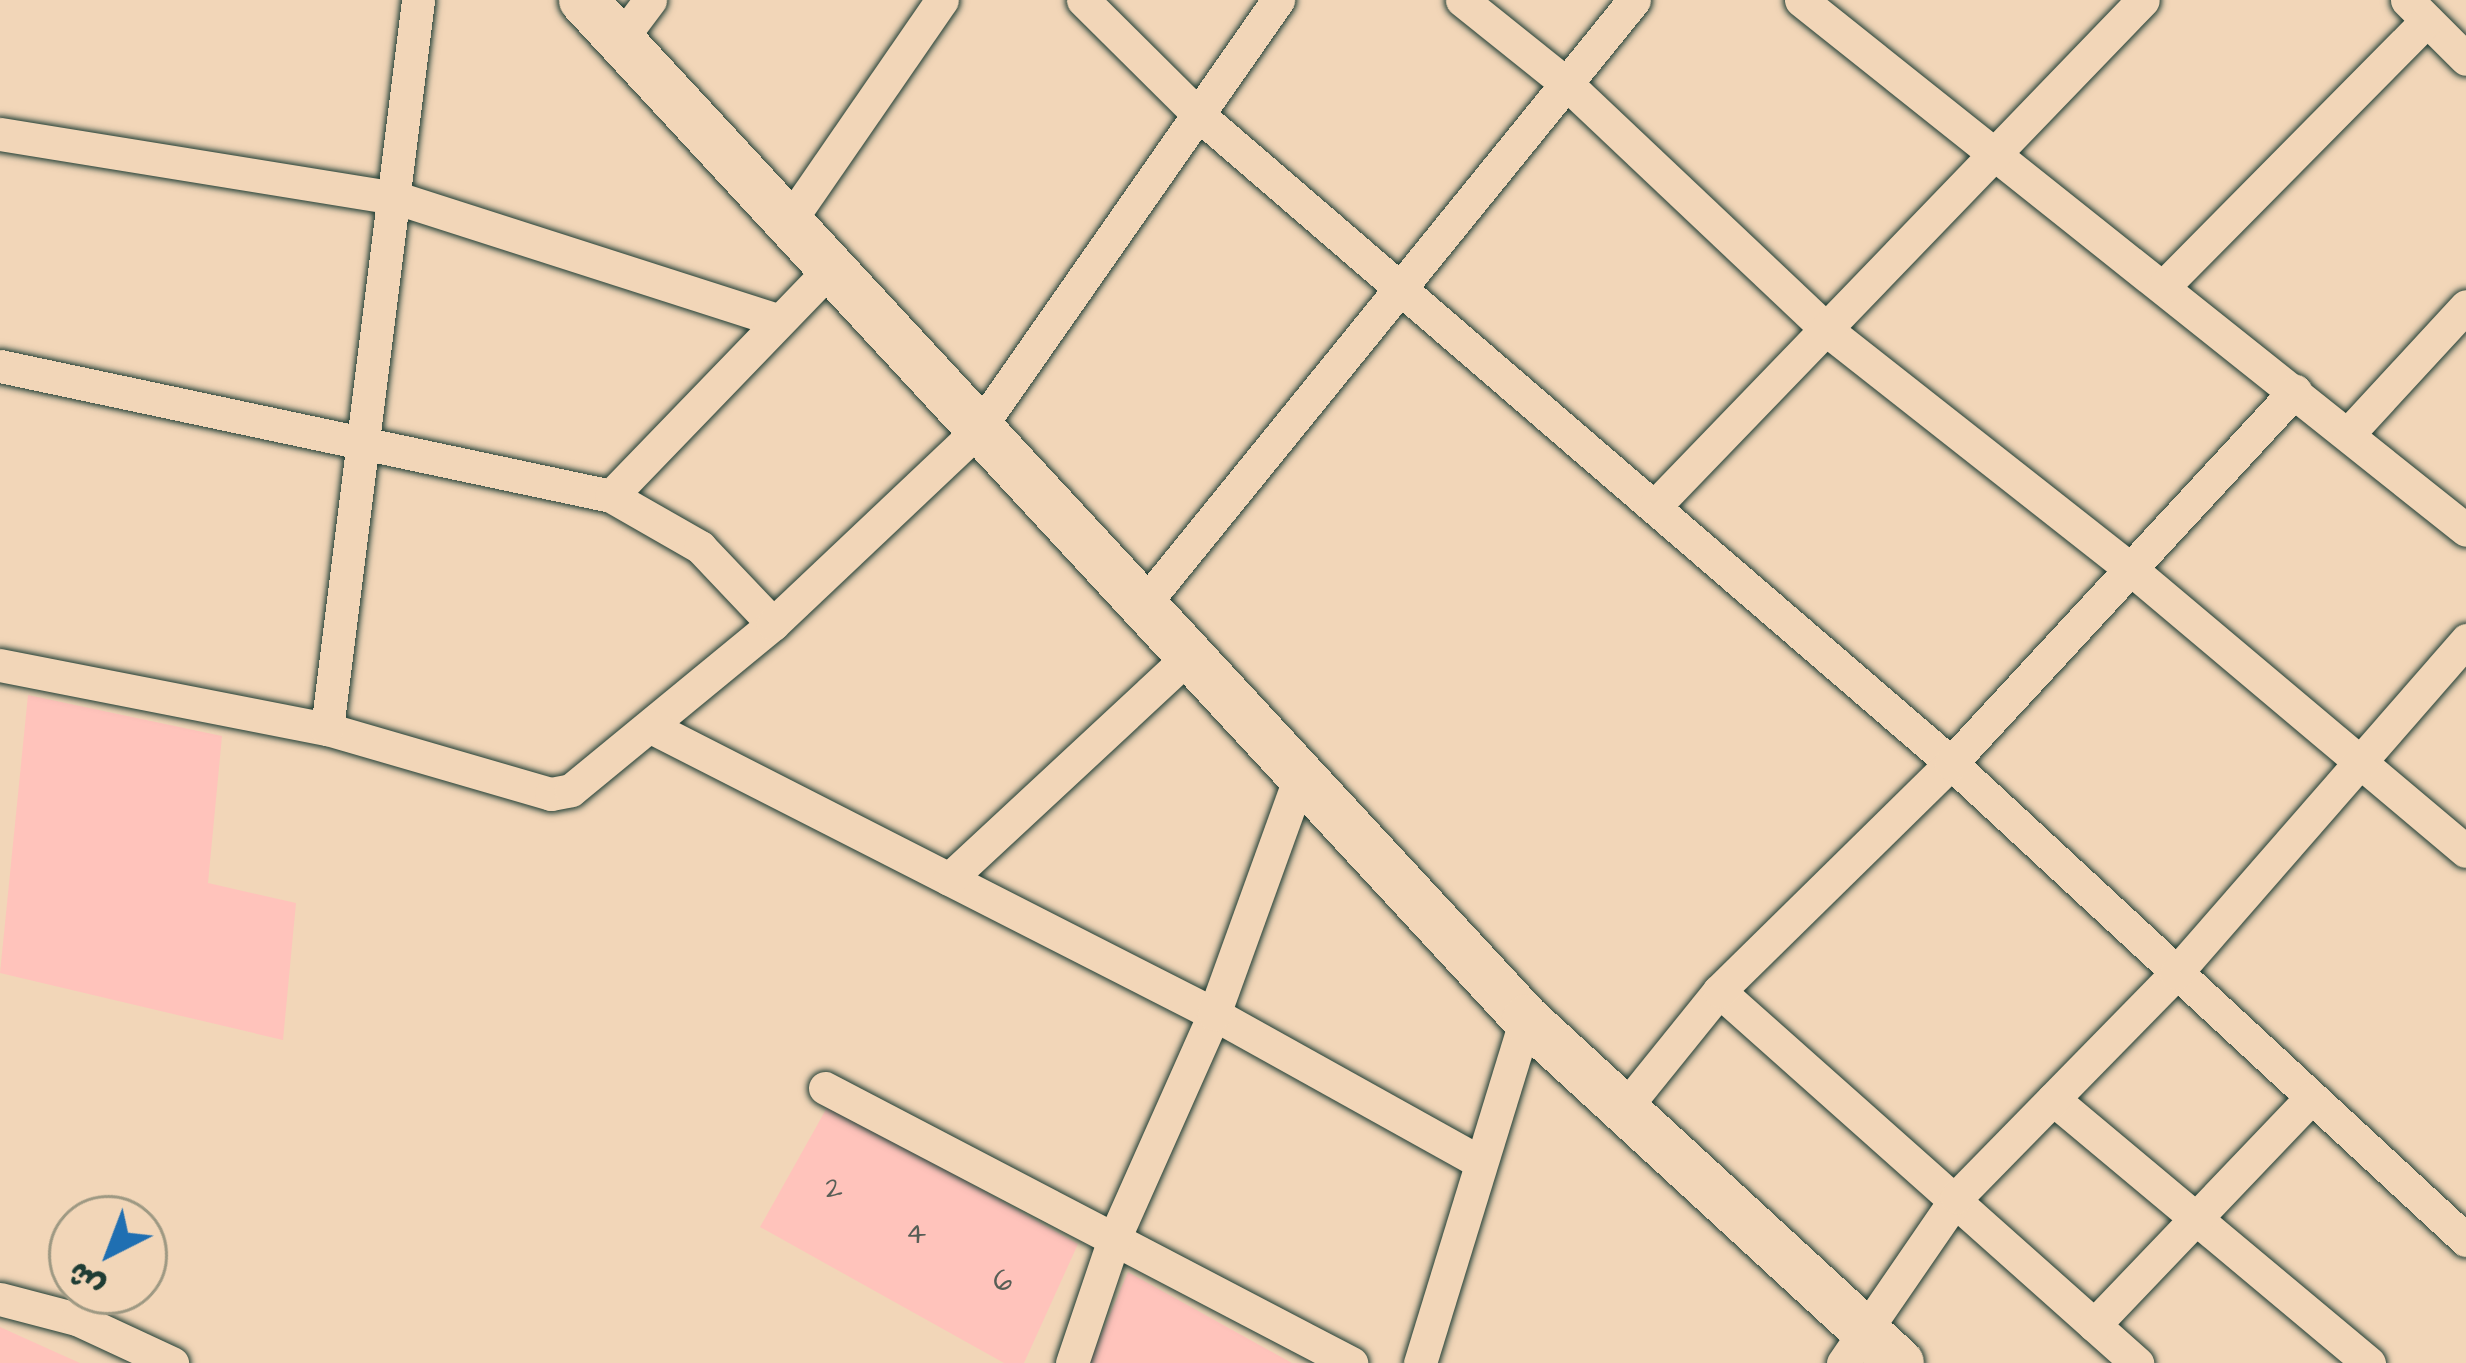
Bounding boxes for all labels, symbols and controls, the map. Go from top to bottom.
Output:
house number: 2 [825,1170,843,1206]
north arrow [48,1195,168,1315]
house number: 4 [906,1216,926,1252]
text: ش [57,1250,115,1309]
house number: 6 [994,1263,1012,1299]

